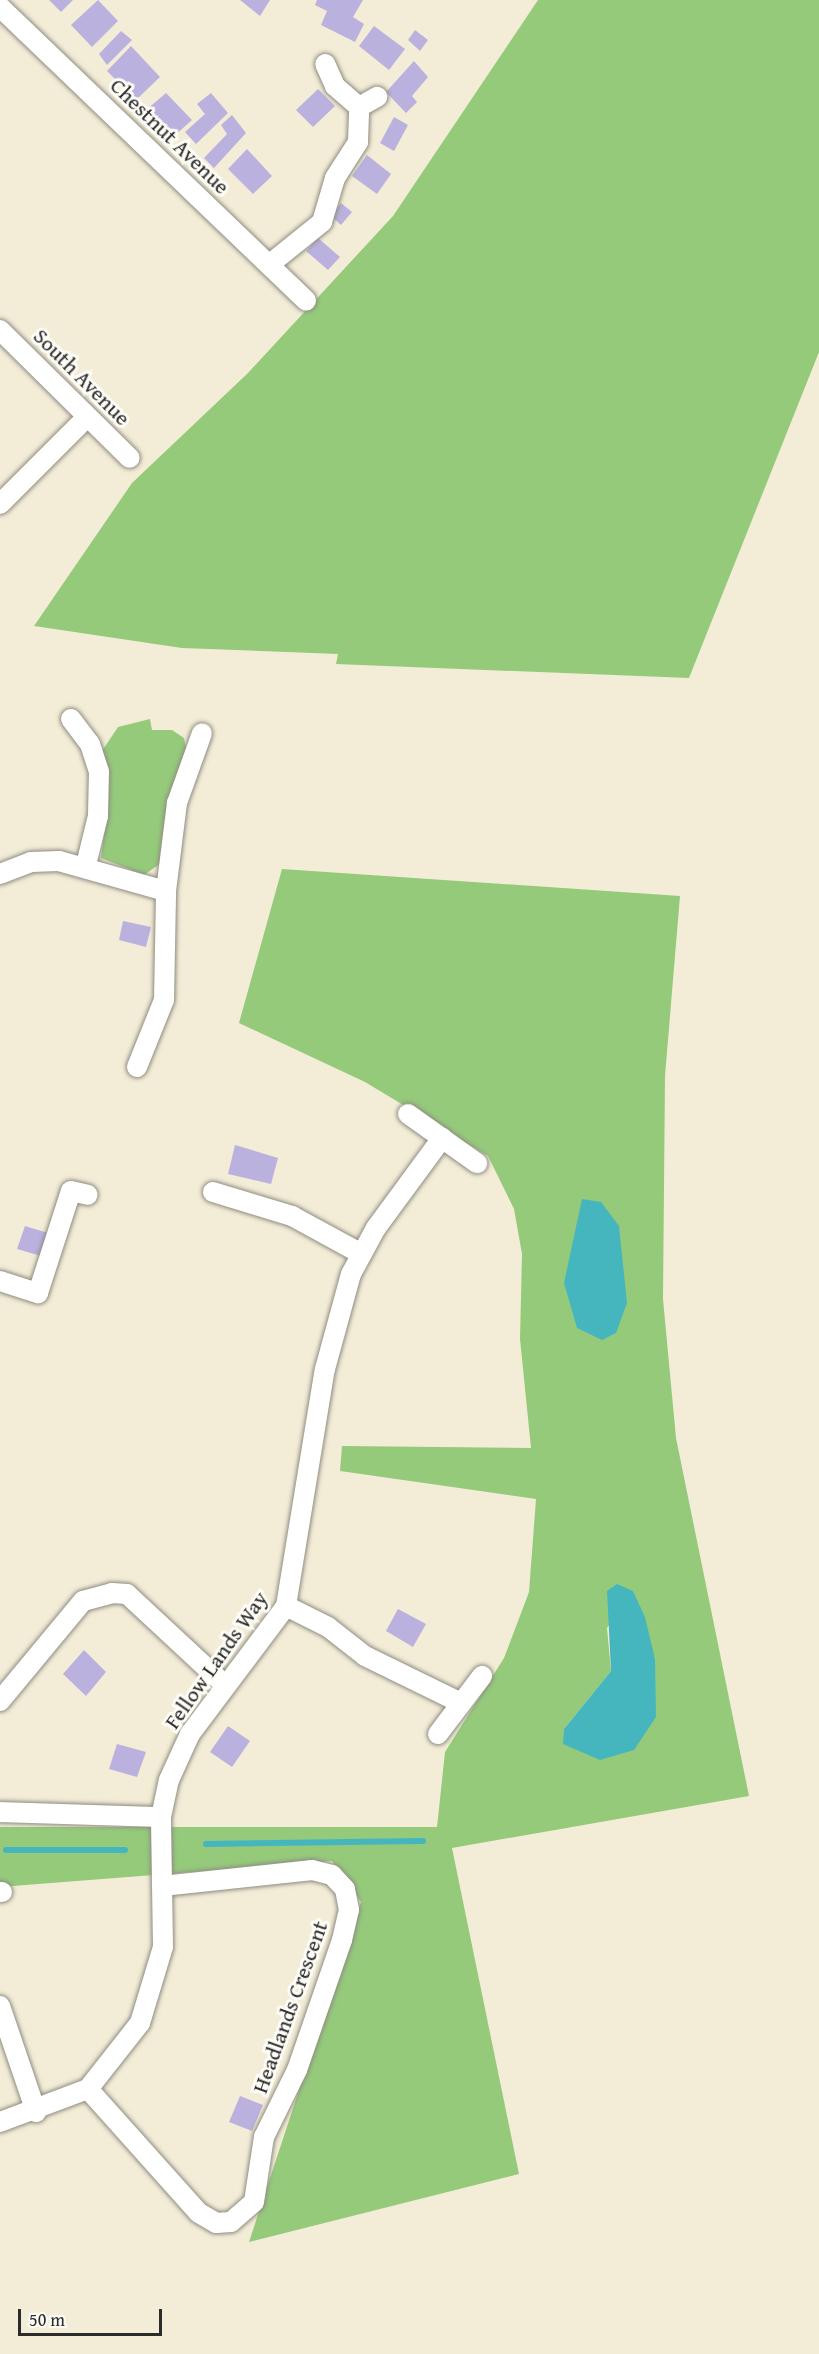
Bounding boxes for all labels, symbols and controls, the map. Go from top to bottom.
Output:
street label: Chestnut Avenue [105,72,235,200]
street label: South Avenue [28,323,136,431]
street label: Fellow Lands Way [159,1586,273,1734]
street label: Headlands Crescent [247,1917,333,2097]
scale bar [21,2297,165,2335]
text: 50 m [29,2306,65,2333]

